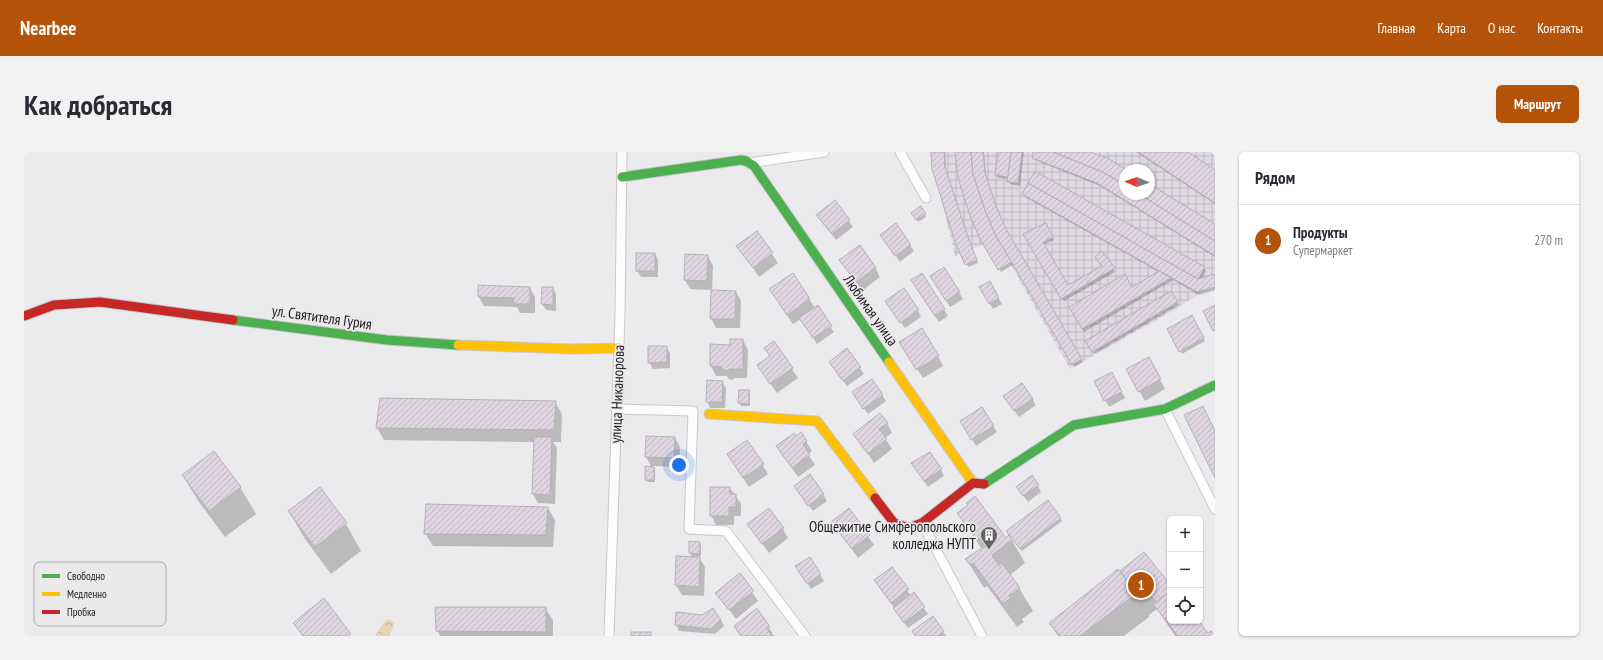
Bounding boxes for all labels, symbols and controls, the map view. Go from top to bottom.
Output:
text: Nearbee [20,16,77,40]
text: Главная [1377,19,1415,37]
text: Карта [1437,19,1466,37]
text: О нас [1488,19,1515,37]
text: Контакты [1537,19,1583,37]
button: Маршрут [1496,85,1579,123]
text: Как добраться [24,86,172,123]
north arrow [1119,164,1155,200]
text: Рядом [1255,167,1295,189]
text: Продукты [1293,223,1348,242]
text: 1 [1265,232,1271,249]
text: 270 m [1534,232,1563,249]
text: Супермаркет [1293,242,1352,259]
street label: Любимая улица [839,270,903,349]
street label: ул. Святителя Гурия [271,301,373,333]
street label: улица Никанорова [606,344,628,444]
your location [669,455,689,475]
map controls [1167,516,1203,624]
button: + [1167,516,1203,552]
place label: Общежитие Симферопольского колледжа НУПТ [809,517,976,553]
building icon: Общежитие Симферопольского колледжа НУПТ [979,525,999,550]
button: − [1167,552,1203,588]
legend [34,562,166,626]
text: Свободно [67,569,105,583]
pin: 1 [1128,570,1154,600]
text: Медленно [67,587,107,601]
button: locate [1167,588,1203,624]
text: Пробка [67,605,96,619]

